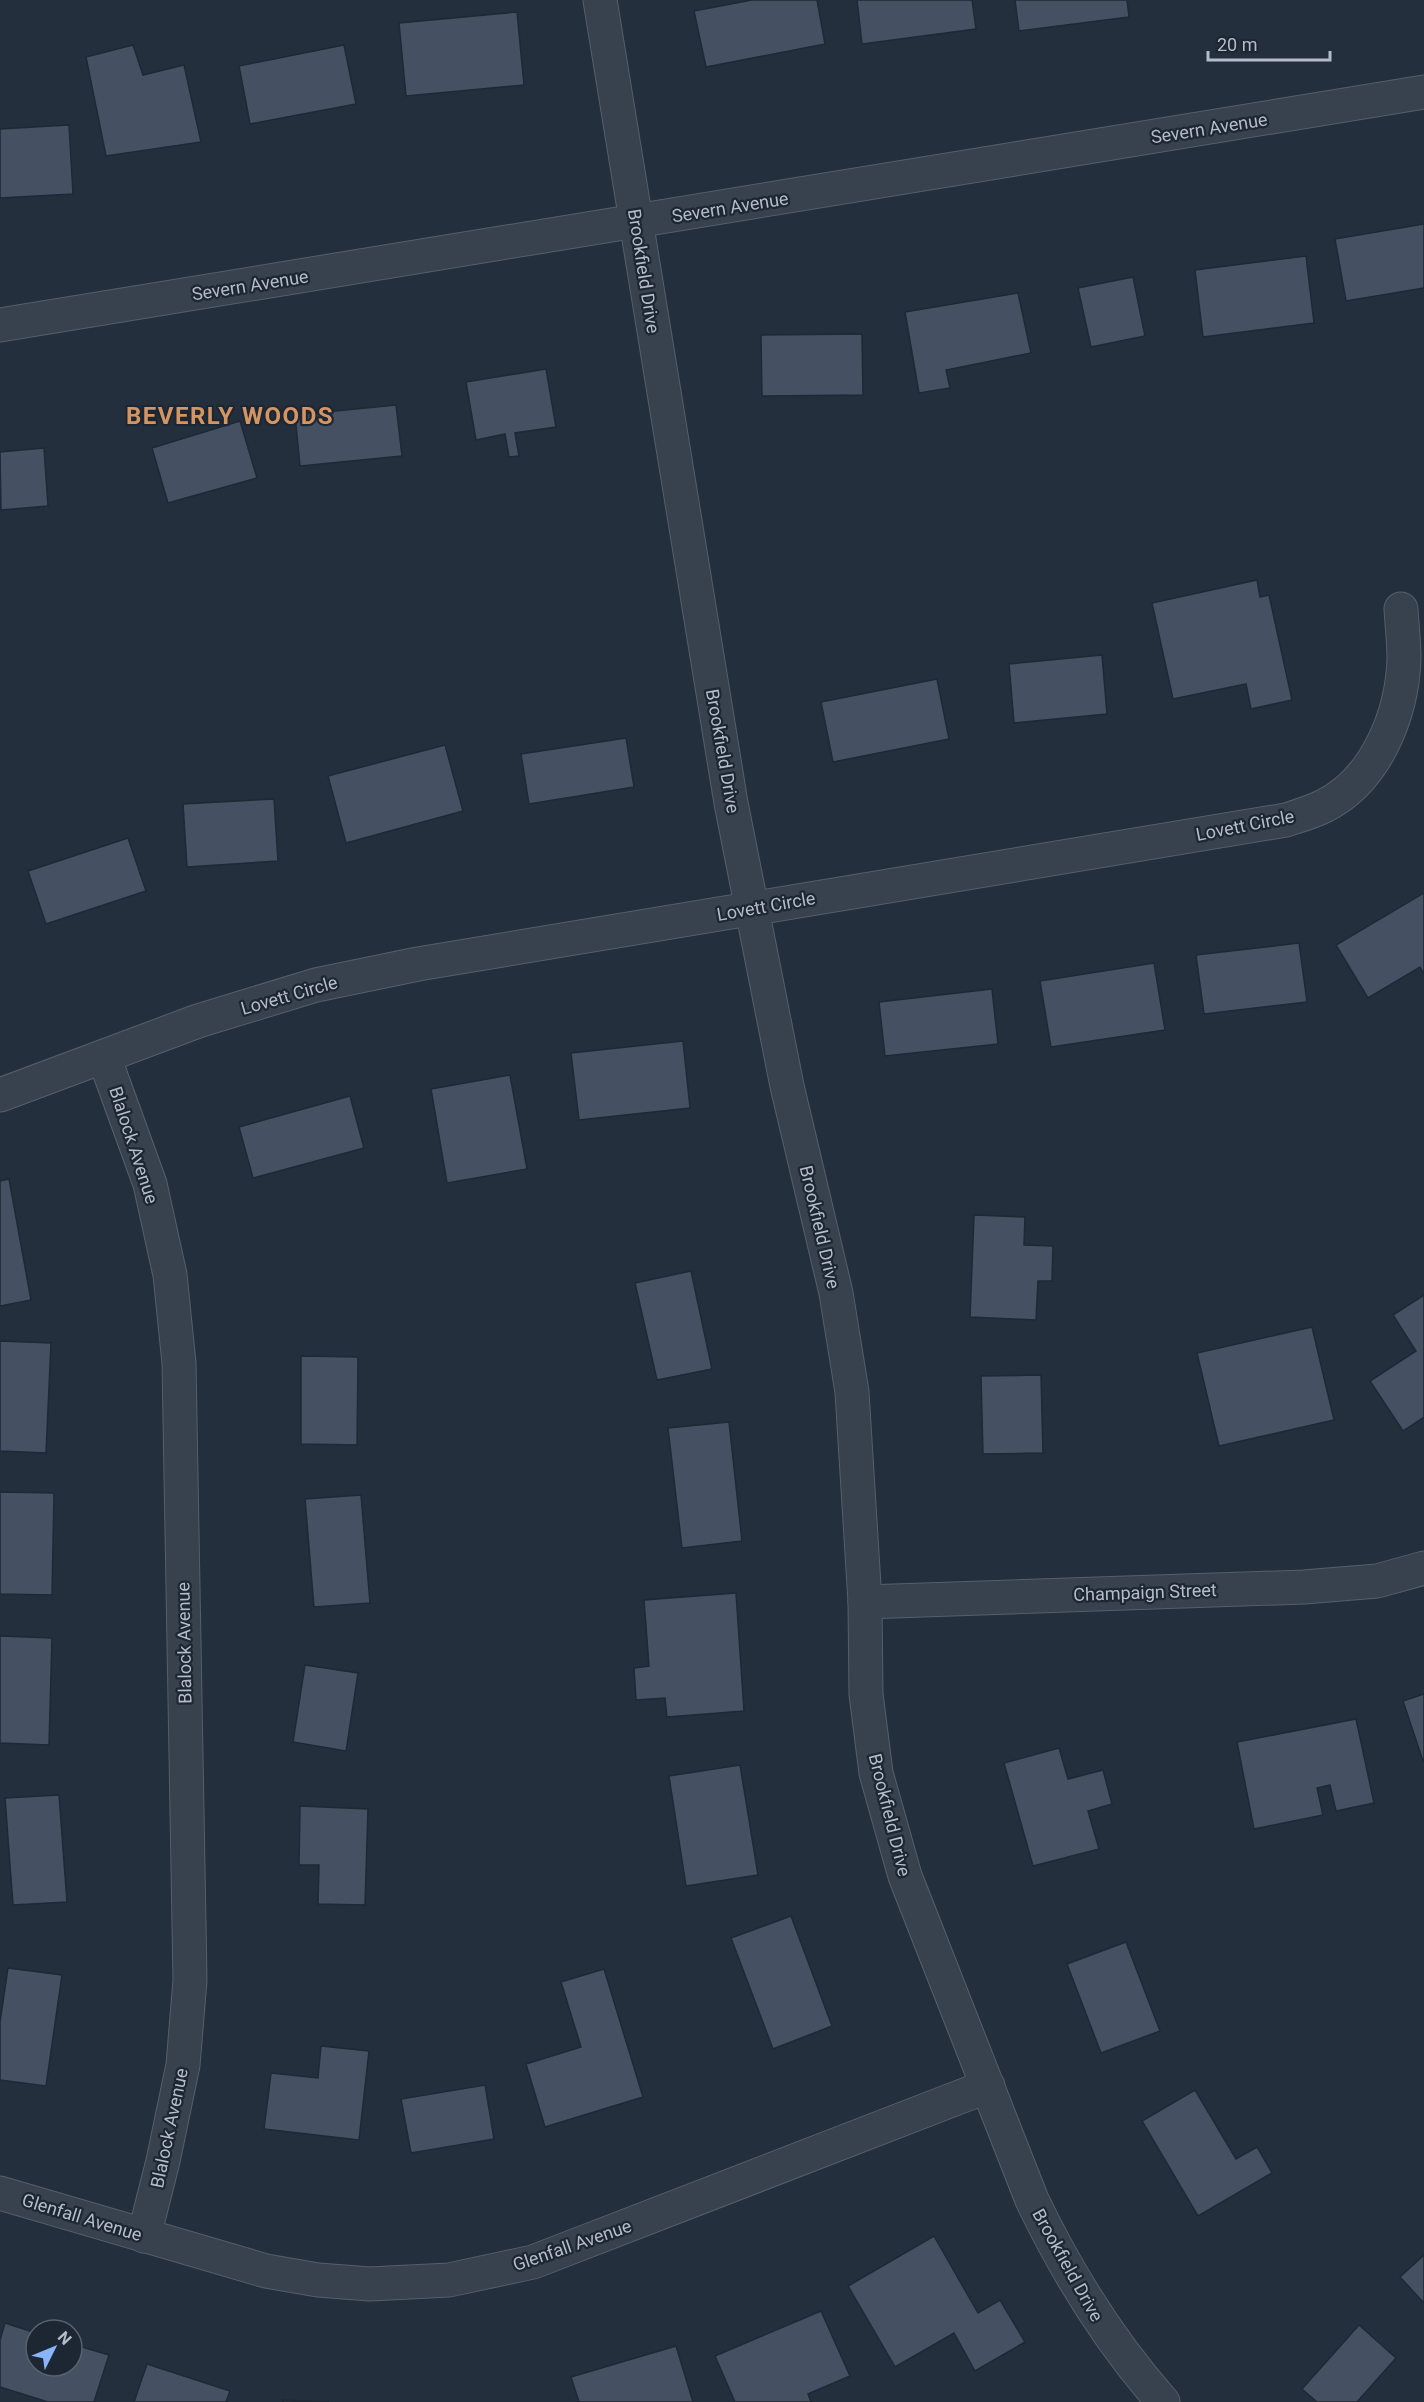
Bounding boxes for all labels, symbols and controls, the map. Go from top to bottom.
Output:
scale bar [1208,24,1330,62]
text: 20 m [1217,34,1257,55]
street label: Severn Avenue [1149,108,1269,148]
street label: Severn Avenue [670,187,790,227]
street label: Brookfield Drive [624,207,664,335]
street label: Severn Avenue [190,265,310,305]
district label: BEVERLY WOODS [126,402,334,430]
street label: Brookfield Drive [702,687,744,815]
street label: Lovett Circle [1194,805,1296,845]
street label: Lovett Circle [715,887,817,925]
street label: Lovett Circle [238,971,340,1019]
street label: Blalock Avenue [105,1084,163,1206]
street label: Brookfield Drive [796,1163,844,1291]
street label: Champaign Street [1073,1579,1217,1605]
street label: Blalock Avenue [172,1582,196,1704]
street label: Brookfield Drive [865,1751,915,1879]
street label: Blalock Avenue [146,2066,192,2190]
street label: Glenfall Avenue [20,2189,144,2245]
street label: Brookfield Drive [1028,2205,1108,2325]
street label: Glenfall Avenue [510,2215,634,2275]
north arrow [24,2318,84,2378]
text: N [54,2328,75,2349]

